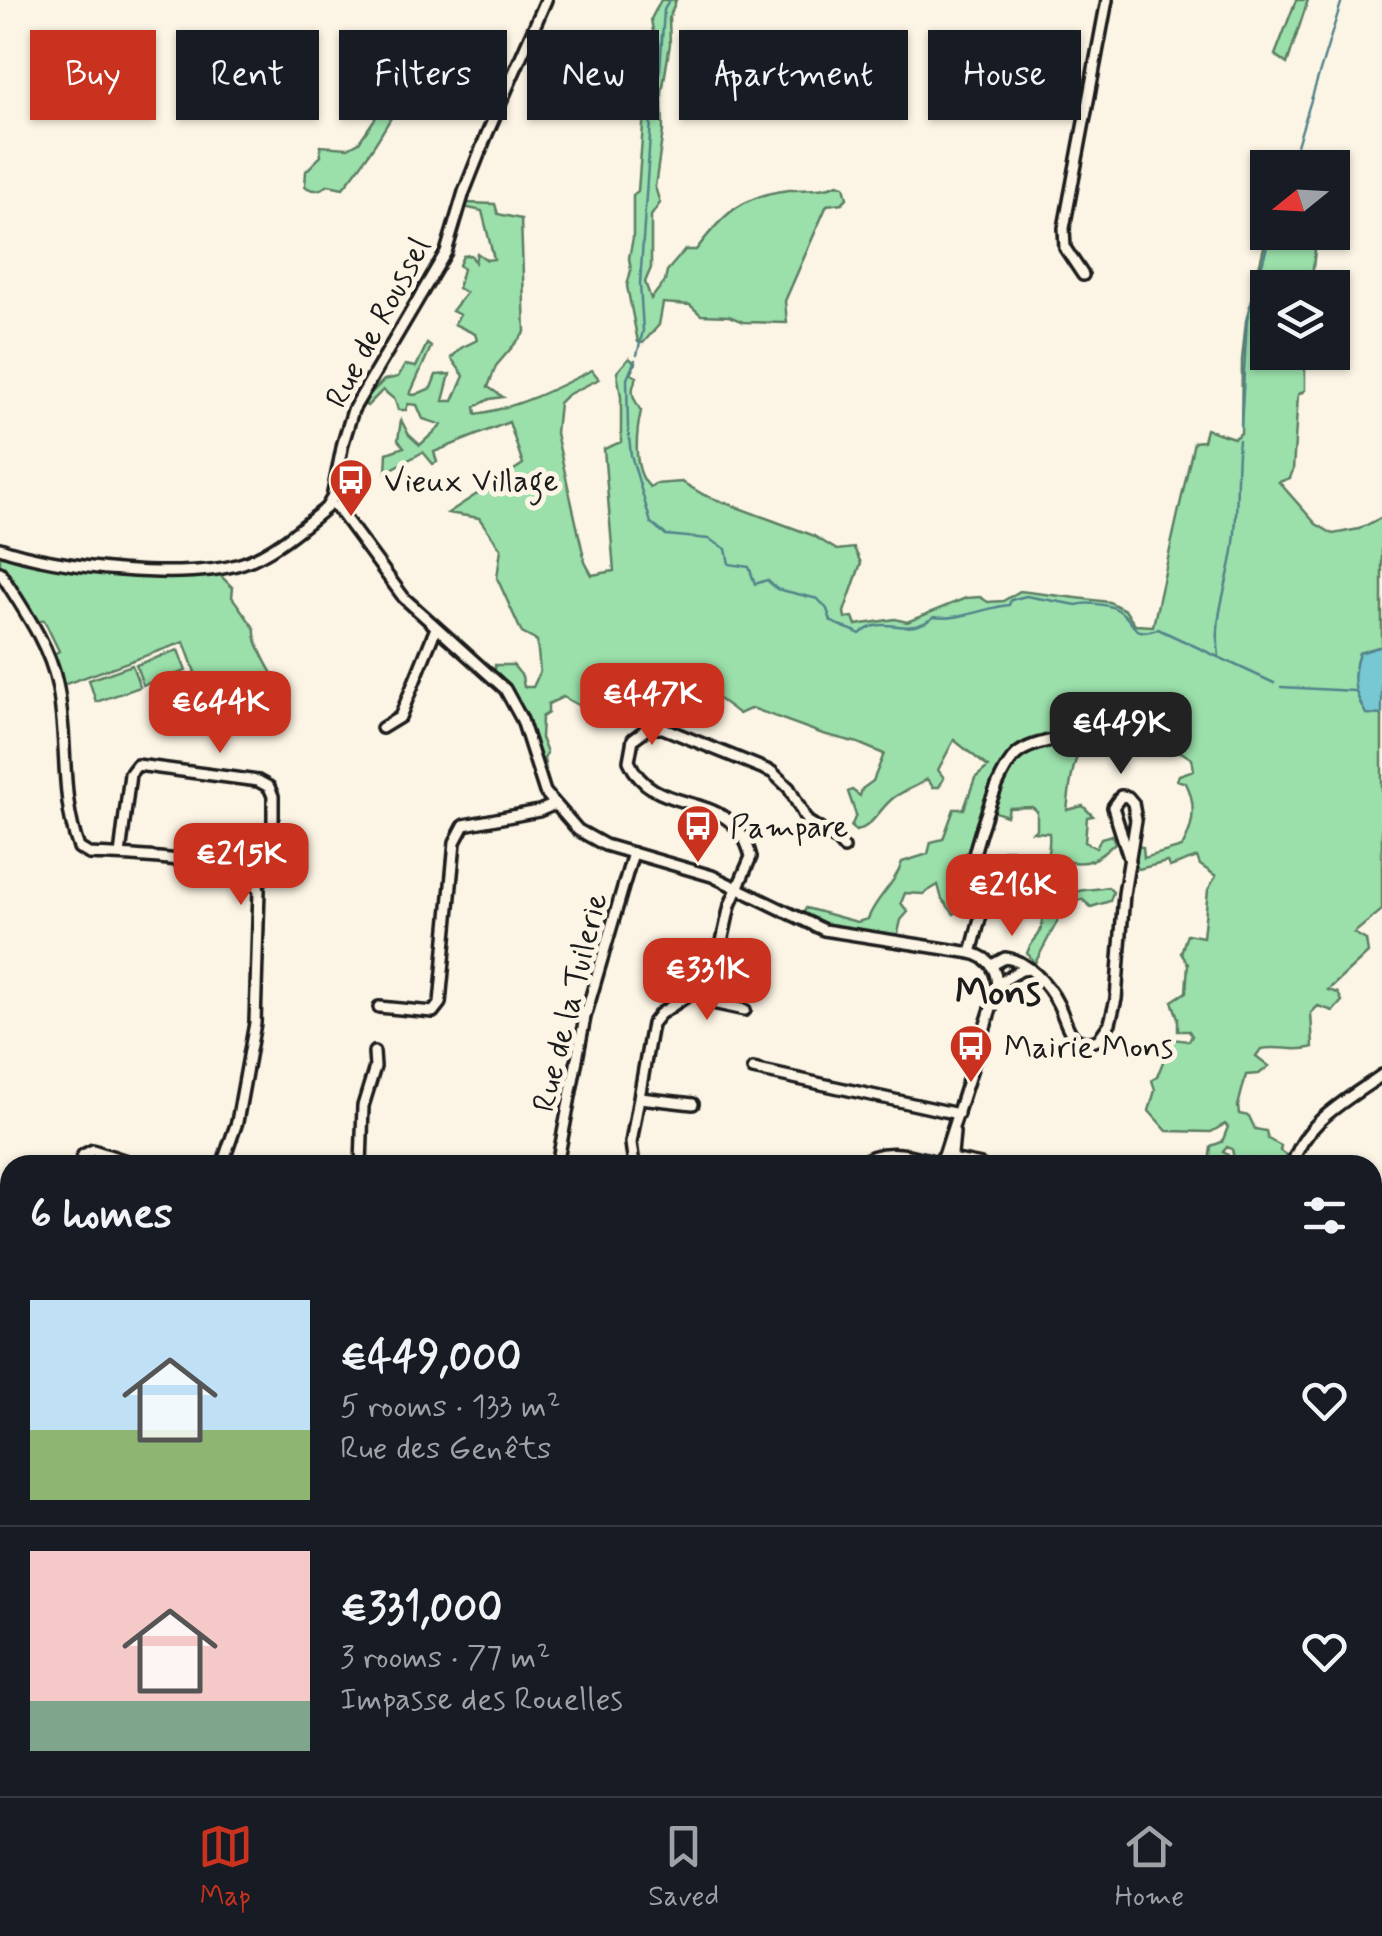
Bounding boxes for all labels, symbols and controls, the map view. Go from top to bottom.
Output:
chip: Buy [30,30,156,120]
chip: Rent [176,30,319,120]
chip: Filters [339,30,507,120]
chip: New [527,30,659,120]
chip: Apartment [679,30,908,120]
chip: House [928,30,1081,120]
north arrow [1250,150,1350,250]
map controls [1250,150,1350,370]
street label: Rue de Roussel [316,230,441,416]
button: layers [1250,270,1350,370]
bus stop icon: Vieux Village [328,457,374,518]
place label: Vieux Village [384,461,559,506]
pin: €447K [582,663,722,748]
pin: €644K [150,671,290,756]
text: €447K [602,674,702,716]
text: €644K [171,682,269,724]
pin: €449K [1051,692,1191,777]
text: €449K [1072,703,1170,745]
bus stop icon: Pampare [675,803,721,864]
place label: Pampare [730,807,849,849]
pin: €215K [171,823,311,908]
text: €215K [196,834,286,876]
pin: €216K [942,854,1082,939]
text: €216K [968,865,1056,907]
street label: Rue de la Tuilerie [523,889,618,1116]
pin: €331K [637,938,777,1023]
text: €331K [665,949,749,991]
district label: Mons [955,969,1041,1018]
bus stop icon: Mairie Mons [948,1023,994,1084]
place label: Mairie Mons [1004,1027,1173,1069]
text: 6 homes [30,1188,173,1243]
icon: filters [1297,1188,1352,1243]
text: €449,000 [340,1331,521,1386]
icon: home [110,1340,230,1460]
icon: heart [1297,1373,1352,1428]
text: 5 rooms · 133 m² [340,1386,561,1428]
text: Rue des Genêts [340,1428,551,1470]
text: €331,000 [340,1582,503,1637]
icon: home [110,1591,230,1711]
icon: heart [1297,1624,1352,1679]
text: 3 rooms · 77 m² [340,1637,551,1679]
text: Impasse des Rouelles [340,1679,623,1721]
tab: Map [198,1819,253,1916]
tab: Saved [648,1819,719,1916]
tab: Home [1115,1819,1184,1916]

